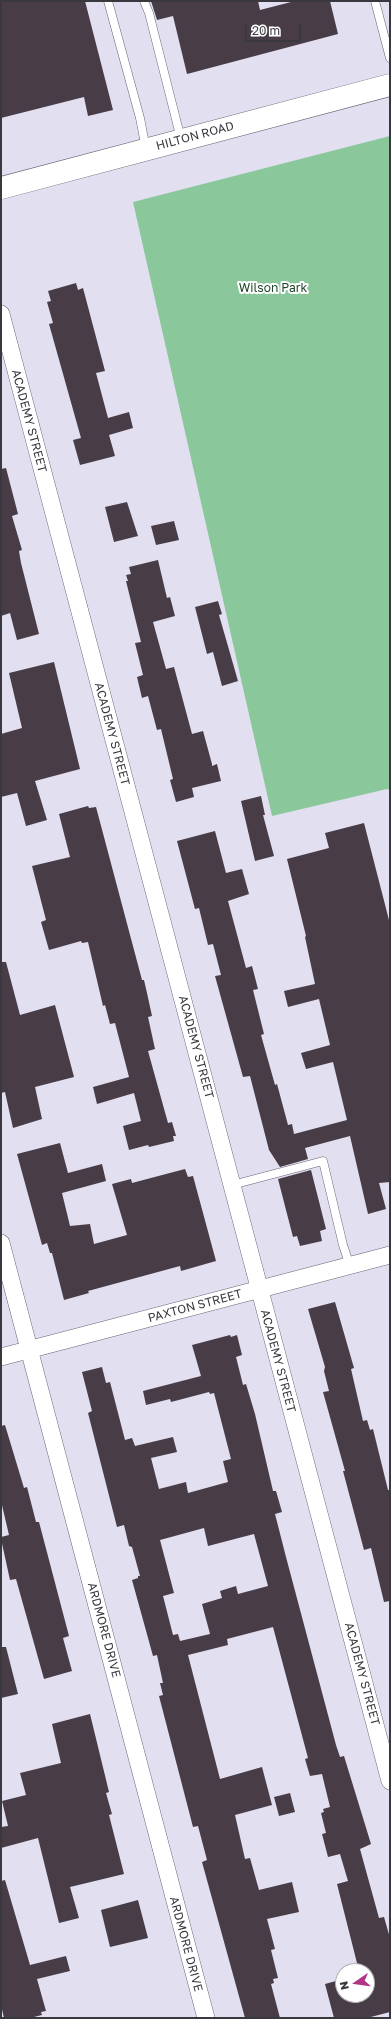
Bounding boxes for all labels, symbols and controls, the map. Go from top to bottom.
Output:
scale bar [247,16,303,42]
text: 20 m [252,23,280,38]
street label: HILTON ROAD [154,119,236,153]
park label: Wilson Park [239,281,307,295]
street label: ACADEMY STREET [8,368,50,474]
street label: ACADEMY STREET [91,681,133,787]
street label: ACADEMY STREET [175,994,217,1100]
street label: PAXTON STREET [146,1287,244,1325]
street label: ACADEMY STREET [257,1308,299,1414]
street label: ARDMORE DRIVE [84,1581,124,1679]
street label: ACADEMY STREET [341,1621,383,1727]
street label: ARDMORE DRIVE [166,1895,206,1993]
north arrow [335,1963,375,2003]
text: N [337,1980,351,1991]

